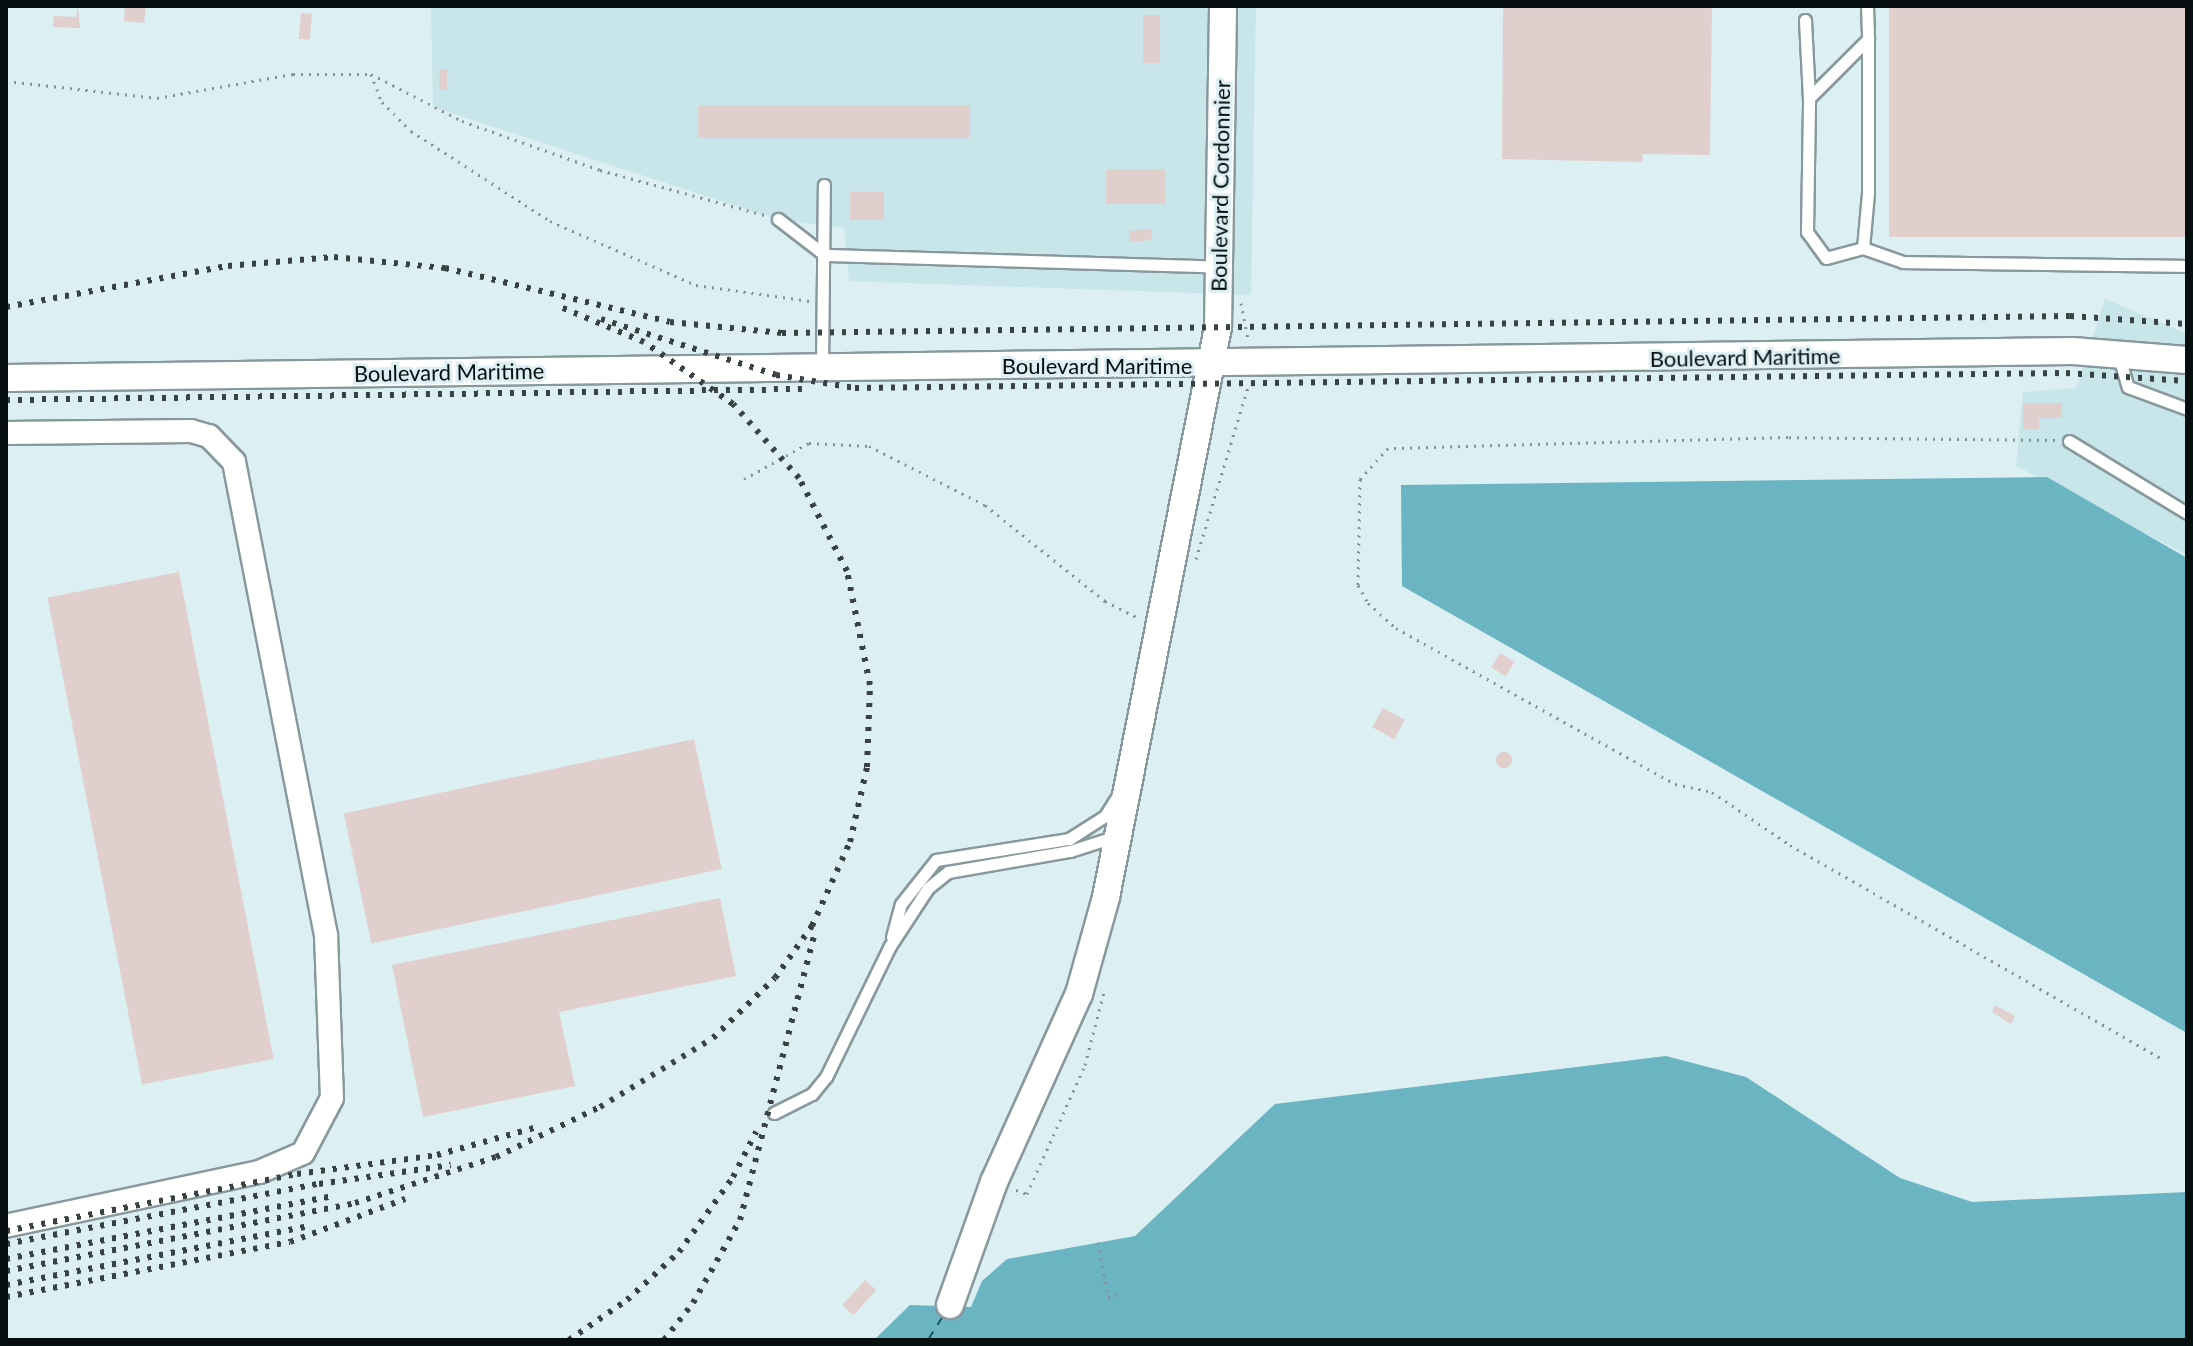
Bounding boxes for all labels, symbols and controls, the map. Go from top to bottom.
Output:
street label: Boulevard Cordonnier [1205,80,1235,292]
street label: Boulevard Maritime [1650,342,1840,372]
street label: Boulevard Maritime [1002,353,1192,379]
street label: Boulevard Maritime [354,357,544,387]

